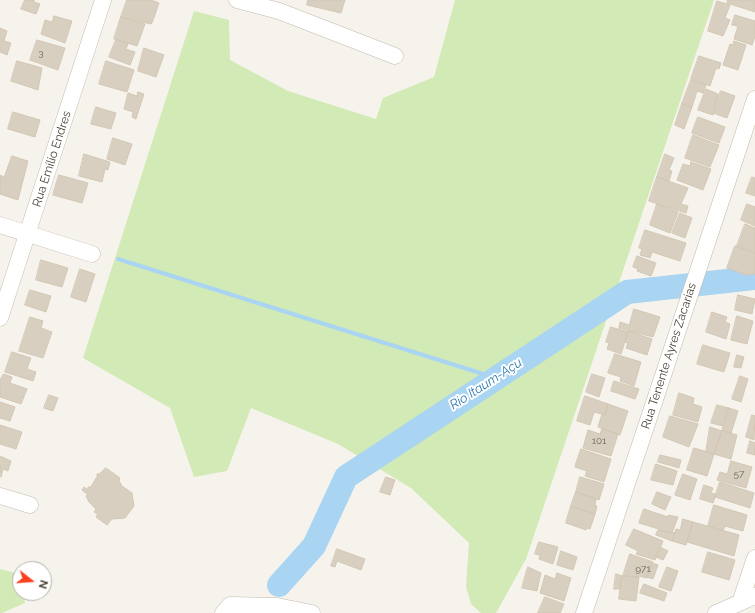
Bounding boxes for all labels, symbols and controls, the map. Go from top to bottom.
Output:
house number: 3 [38,47,44,59]
street label: Rua Emílio Endres [30,109,74,209]
street label: Rua Tenente Ayres Zacarias [639,281,699,431]
water label: Rio Itaum-Açu [447,355,525,413]
house number: 101 [592,435,606,447]
house number: 57 [734,468,744,480]
north arrow [12,561,52,601]
house number: 971 [635,563,651,575]
text: N [36,578,50,590]

